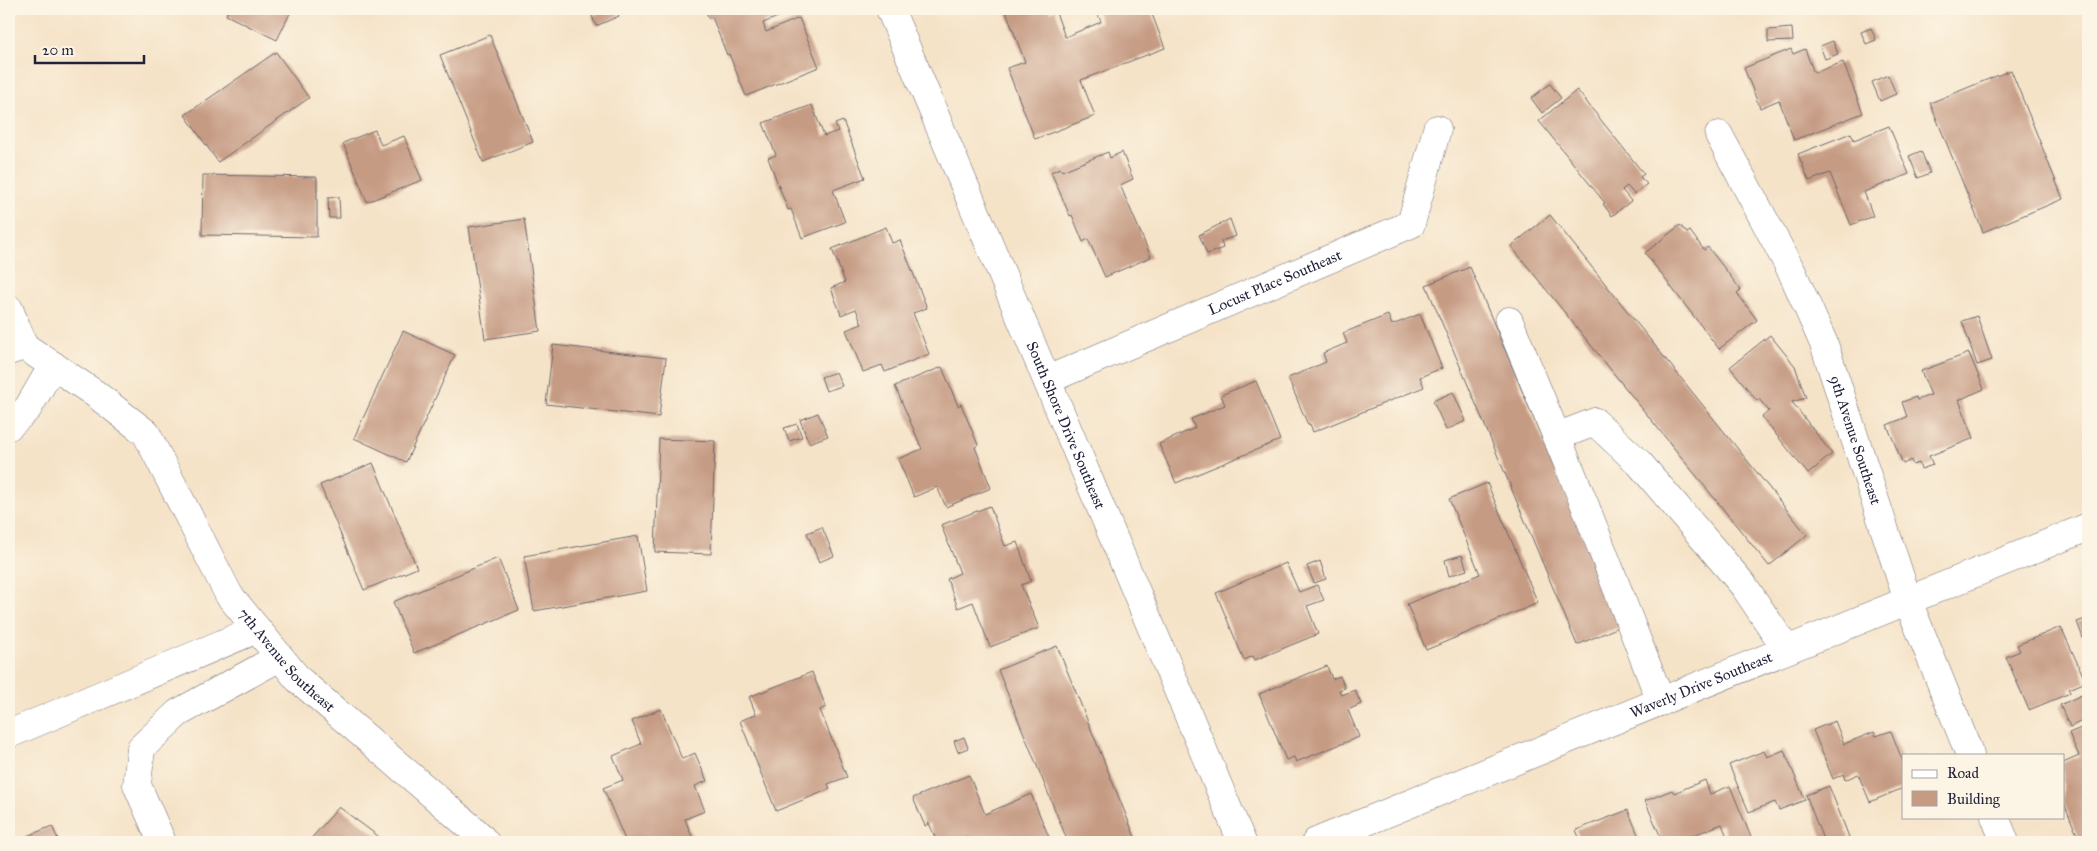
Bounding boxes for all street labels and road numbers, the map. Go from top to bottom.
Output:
street label: Locust Place Southeast [1206,246,1345,319]
street label: South Shore Drive Southeast [1023,339,1110,512]
street label: 9th Avenue Southeast [1826,373,1885,507]
street label: 7th Avenue Southeast [235,605,339,716]
street label: Waverly Drive Southeast [1627,648,1776,722]

